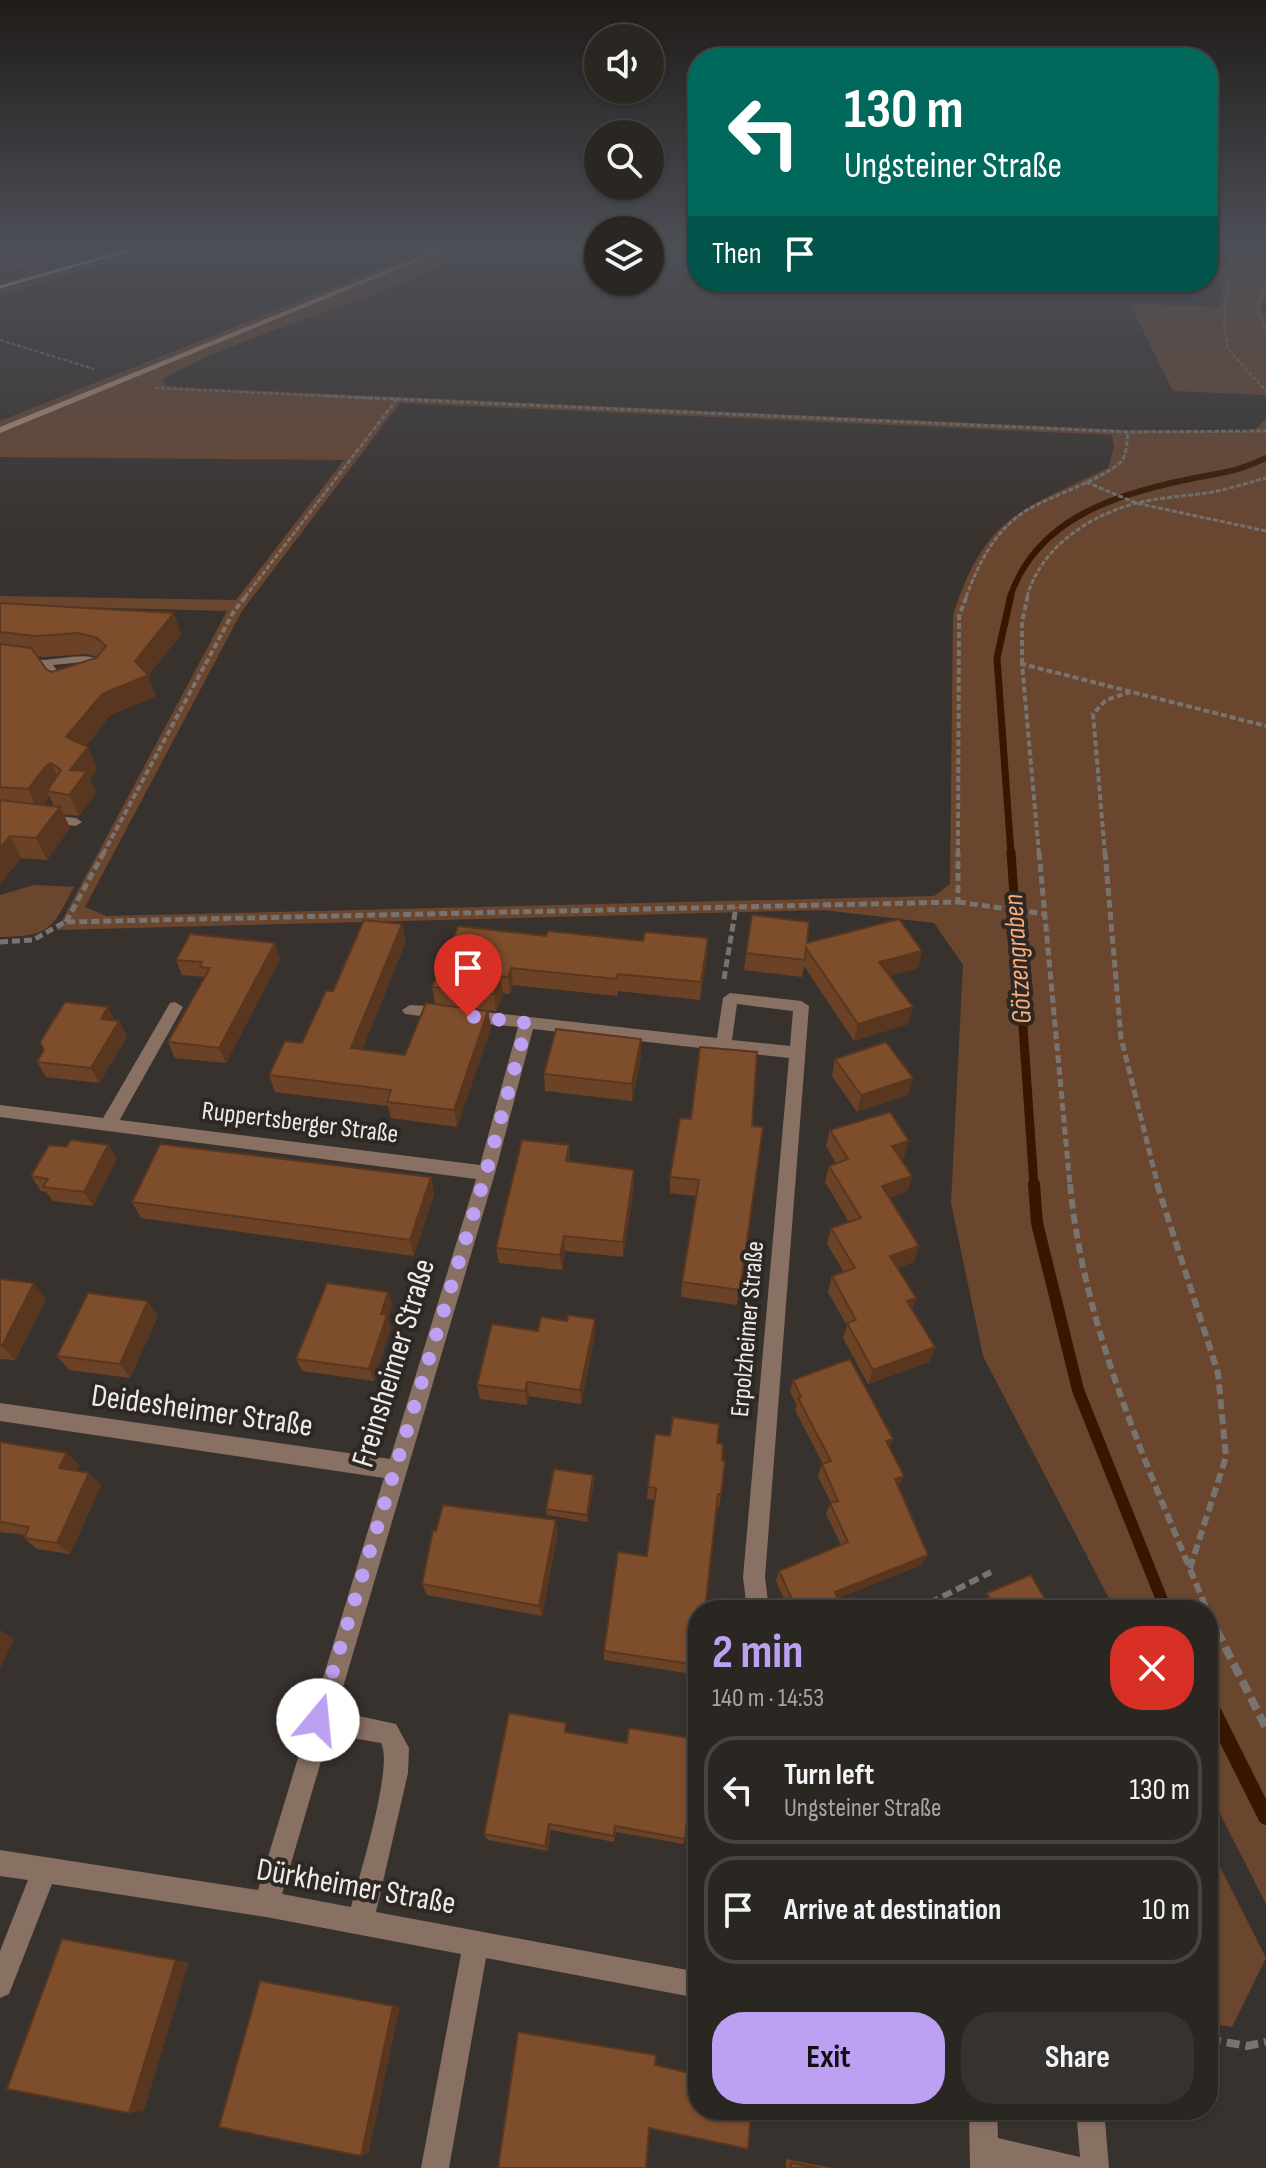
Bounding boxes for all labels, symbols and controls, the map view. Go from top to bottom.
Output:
map controls [584,24,664,296]
button: sound [584,24,664,104]
text: 130 m [844,77,964,144]
icon: left [712,80,816,184]
button: search [584,120,664,200]
text: Ungsteiner Straße [844,145,1062,188]
button: layers [584,216,664,296]
icon: arrive [778,232,822,276]
text: Then [712,236,762,272]
water label: Götzengraben [997,893,1039,1025]
pin [434,934,502,1016]
icon: arrive [446,946,490,990]
street label: Ruppertsberger Straße [200,1096,400,1150]
street label: Erpolzheimer Straße [725,1240,771,1418]
street label: Freinsheimer Straße [344,1254,444,1472]
street label: Deidesheimer Straße [89,1376,315,1446]
text: 2 min [712,1624,803,1681]
button: close [1110,1626,1194,1710]
position arrow [276,1678,360,1762]
text: 140 m · 14:53 [712,1683,824,1714]
text: Turn left [784,1757,874,1793]
icon: left [716,1768,760,1812]
text: 130 m [1130,1772,1190,1808]
text: Ungsteiner Straße [784,1793,941,1824]
street label: Dürkheimer Straße [253,1850,459,1924]
icon: arrive [716,1888,760,1932]
text: Arrive at destination [784,1892,1001,1928]
text: 10 m [1142,1892,1190,1928]
button: Exit [712,2012,945,2104]
button: Share [961,2012,1194,2104]

